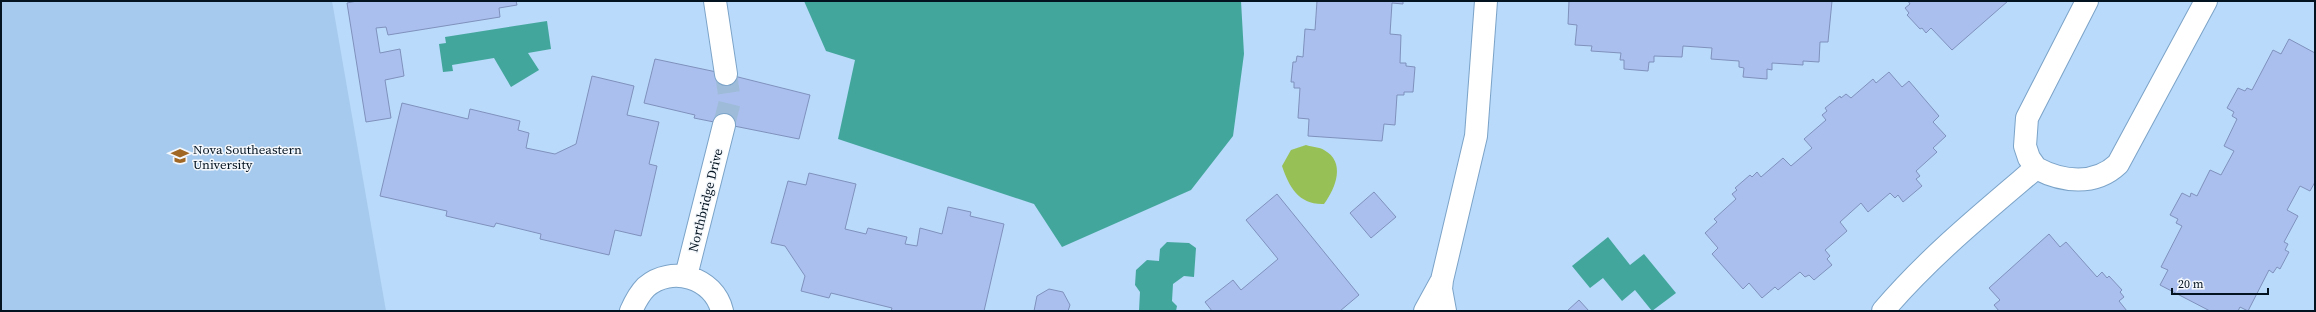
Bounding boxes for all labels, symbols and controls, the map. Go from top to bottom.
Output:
place label: Nova Southeastern University [193,141,302,173]
school or university icon: Nova Southeastern University [170,146,190,166]
street label: Northbridge Drive [684,146,727,254]
scale bar [2172,270,2268,296]
text: 20 m [2178,276,2204,292]

